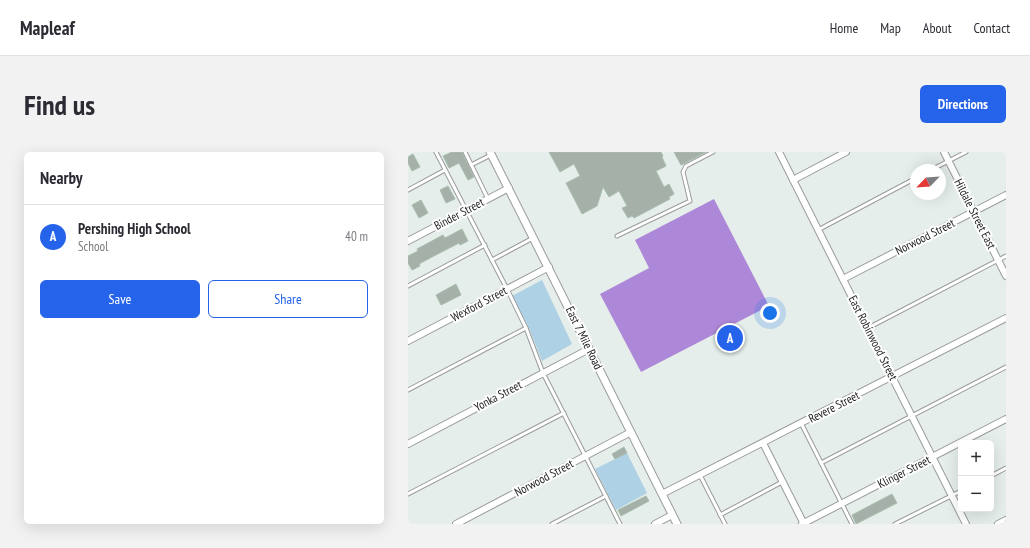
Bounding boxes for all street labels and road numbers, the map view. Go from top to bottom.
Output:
street label: Hildale Street East [951,176,1000,252]
street label: Binder Street [431,194,487,233]
street label: Norwood Street [892,215,958,258]
street label: Wexford Street [448,282,510,325]
street label: East Robinwood Street [846,293,902,383]
street label: East 7 Mile Road [563,304,606,372]
street label: Yonka Street [471,376,525,414]
street label: Revere Street [806,387,862,426]
street label: Klinger Street [875,452,933,491]
street label: Norwood Street [512,455,577,499]

